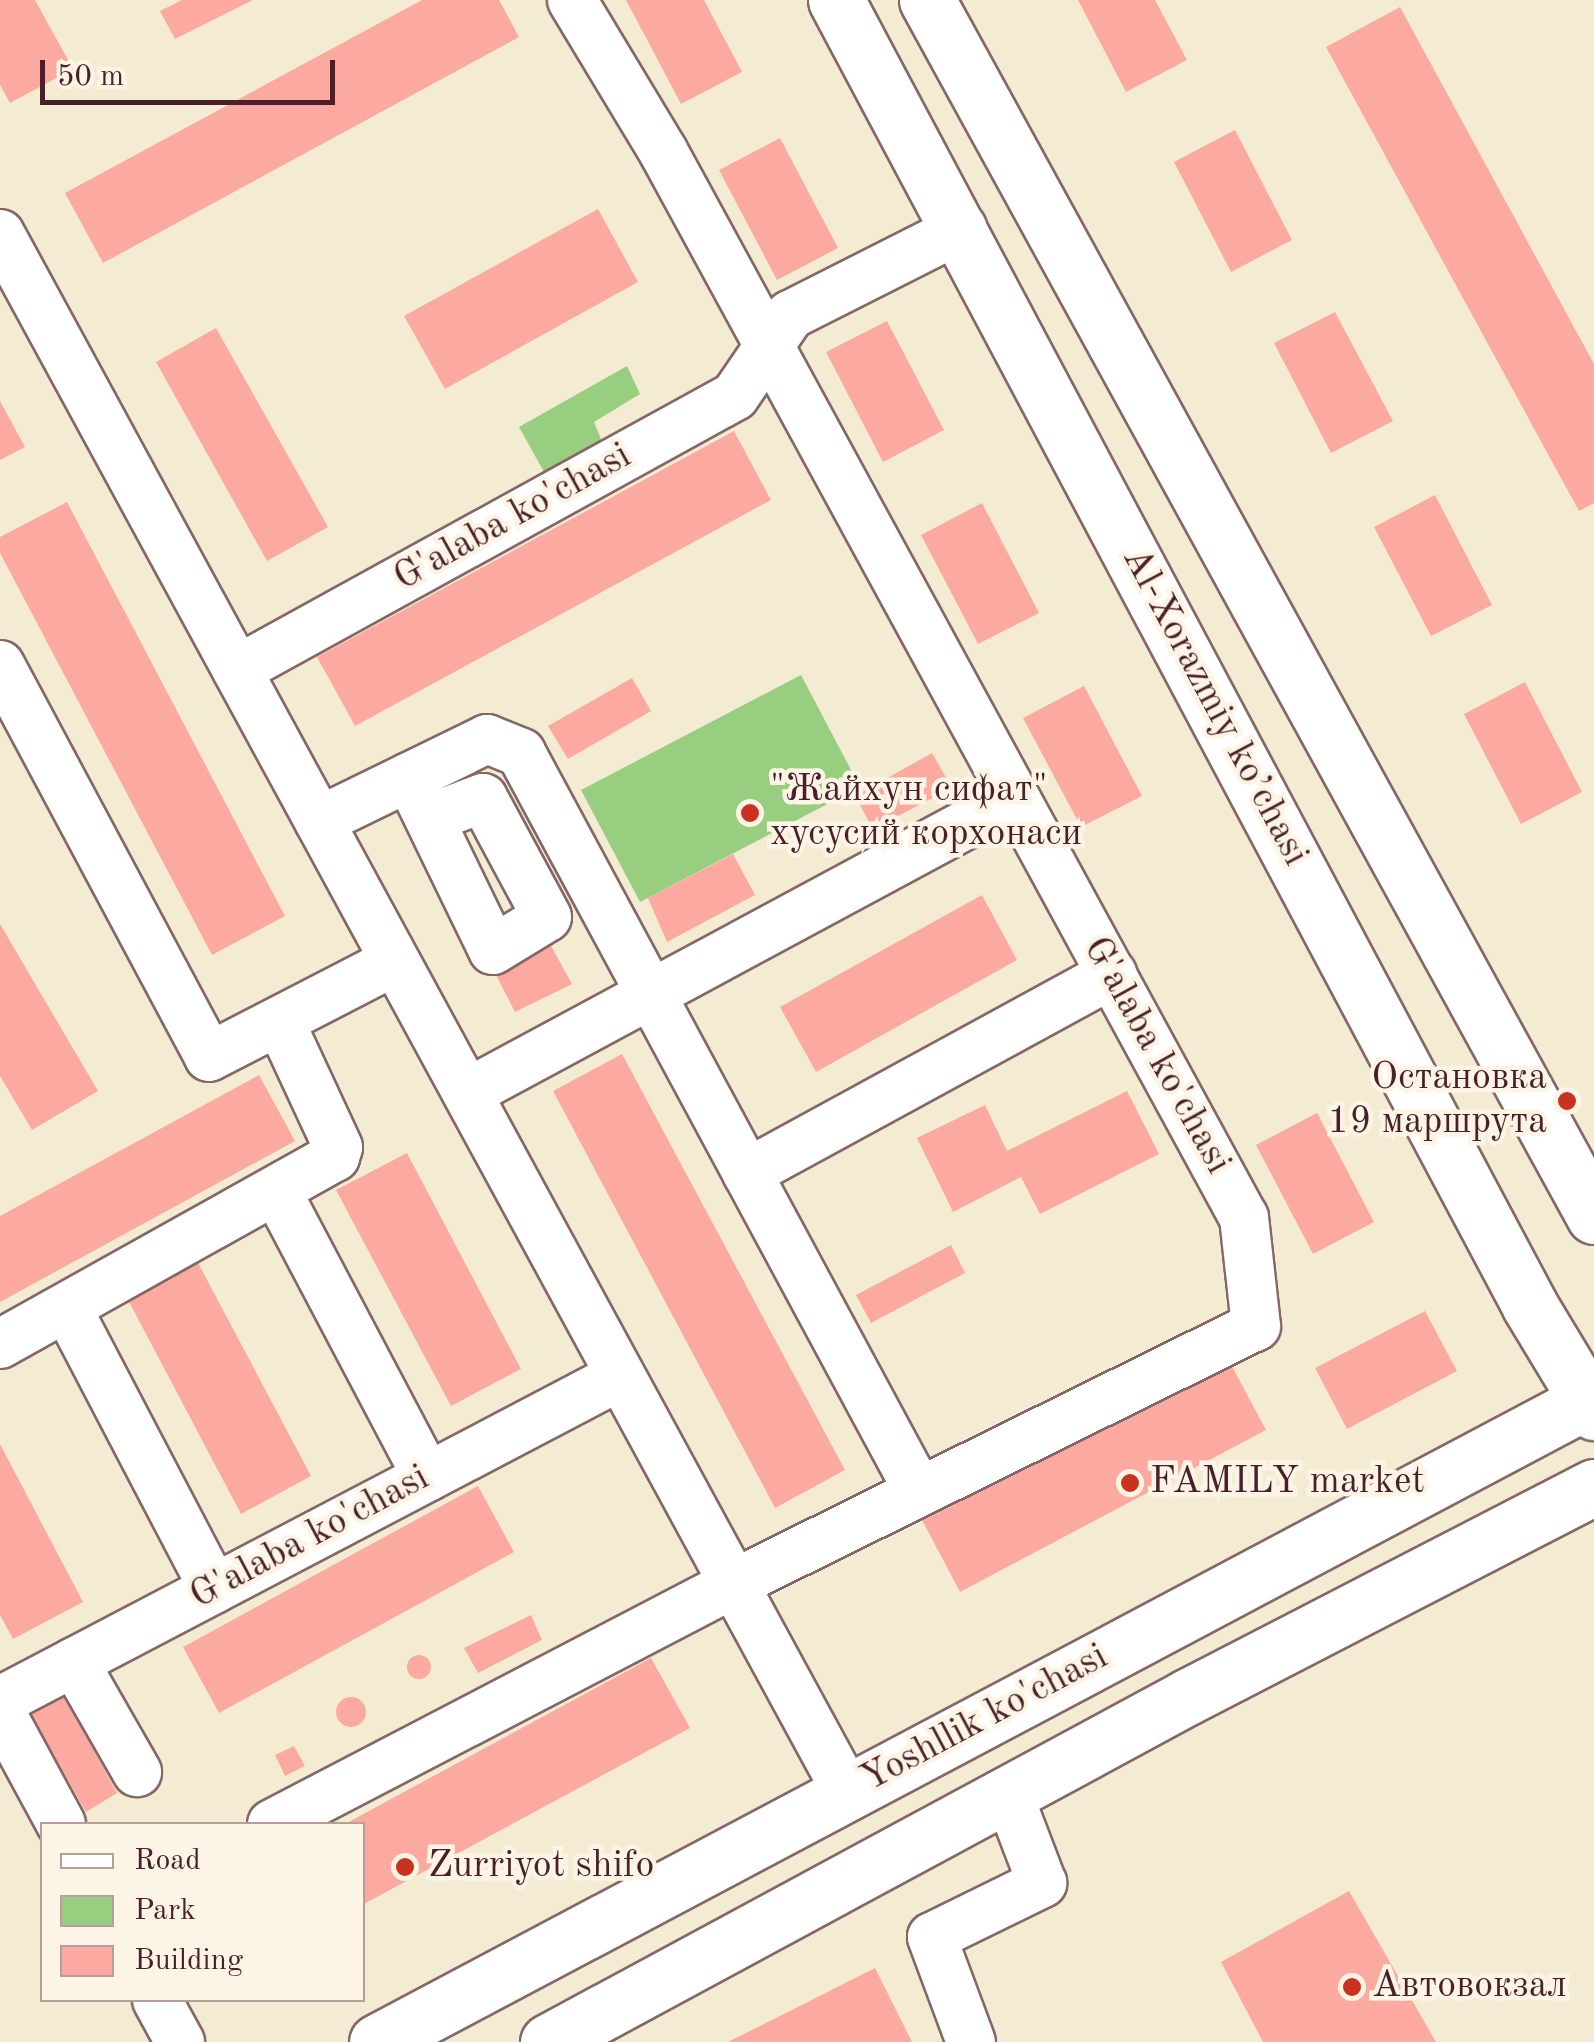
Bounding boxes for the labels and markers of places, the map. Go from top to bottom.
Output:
place label: "Жайхун сифат" хусусий корхонаси [770,768,1082,858]
marker: "Жайхун сифат" хусусий корхонаси [739,802,761,824]
place label: Остановка 19 маршрута [1327,1056,1547,1146]
marker: Остановка 19 маршрута [1556,1090,1578,1112]
place label: FAMILY market [1150,1460,1425,1506]
marker: FAMILY market [1119,1472,1141,1494]
place label: Zurriyot shifo [428,1844,654,1890]
marker: Zurriyot shifo [392,1854,418,1880]
place label: Автовокзал [1372,1964,1567,2010]
marker: Автовокзал [1341,1976,1363,1998]

